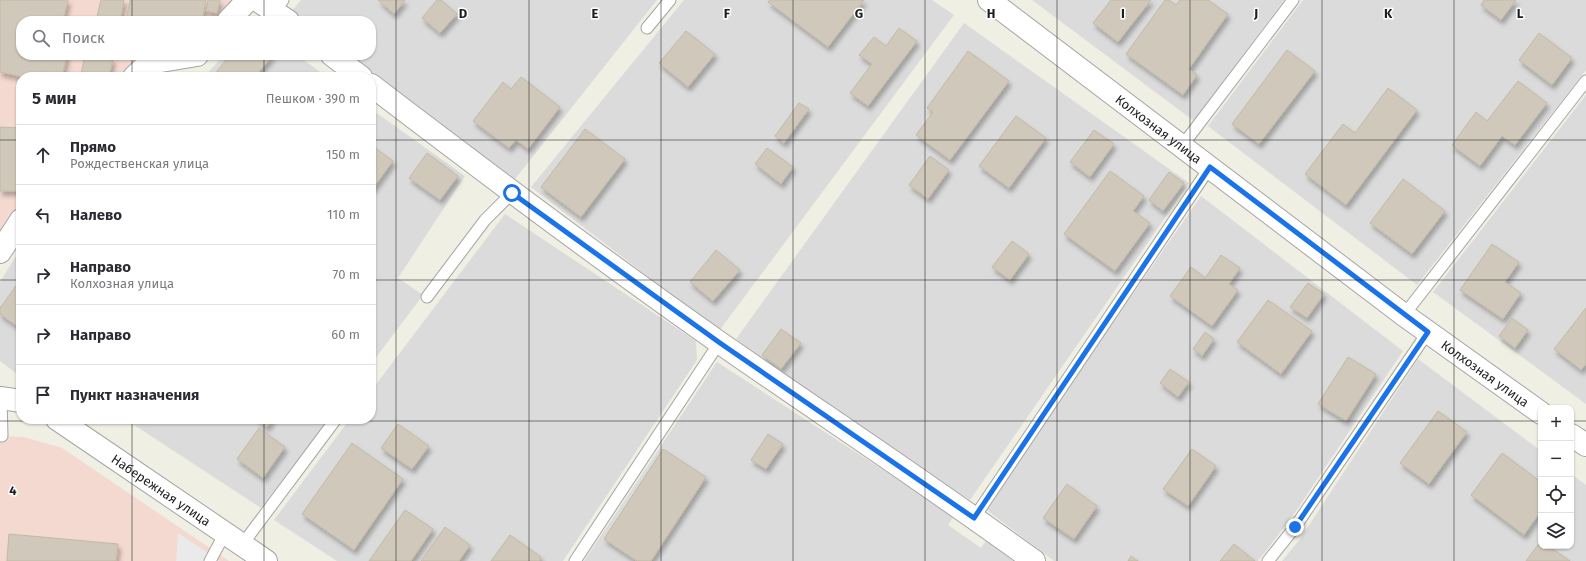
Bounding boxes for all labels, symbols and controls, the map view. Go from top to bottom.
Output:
text: D [459,6,468,21]
text: E [592,6,599,21]
text: F [724,6,731,21]
text: G [855,6,863,21]
text: H [987,6,995,21]
text: I [1121,6,1125,21]
text: J [1253,6,1258,21]
text: K [1384,6,1393,21]
text: L [1517,6,1524,21]
search box [16,16,376,60]
icon: search [30,27,52,49]
text: Поиск [62,29,105,47]
text: 5 мин [32,88,77,109]
text: Пешком · 390 m [266,91,360,106]
street label: Колхозная улица [1112,92,1204,167]
text: Прямо [70,138,116,156]
icon: ahead [32,144,54,166]
text: 150 m [326,147,360,162]
text: Рождественская улица [70,156,209,171]
route start [503,184,521,202]
icon: left [32,204,54,226]
text: Налево [70,206,122,224]
text: 110 m [327,207,360,222]
text: Направо [70,258,131,276]
icon: right [32,264,54,286]
text: 70 m [333,267,360,282]
text: Колхозная улица [70,276,174,291]
icon: right [32,324,54,346]
text: Направо [70,326,131,344]
text: 60 m [331,327,360,342]
street label: Колхозная улица [1438,337,1532,410]
icon: arrive [32,384,54,406]
text: Пункт назначения [70,386,199,404]
map controls [1538,405,1574,549]
button: + [1538,405,1574,441]
button: − [1538,441,1574,477]
street label: Набережная улица [109,451,213,529]
button: locate [1538,477,1574,513]
text: 4 [9,483,17,498]
button: layers [1538,513,1574,549]
route end [1286,518,1304,536]

